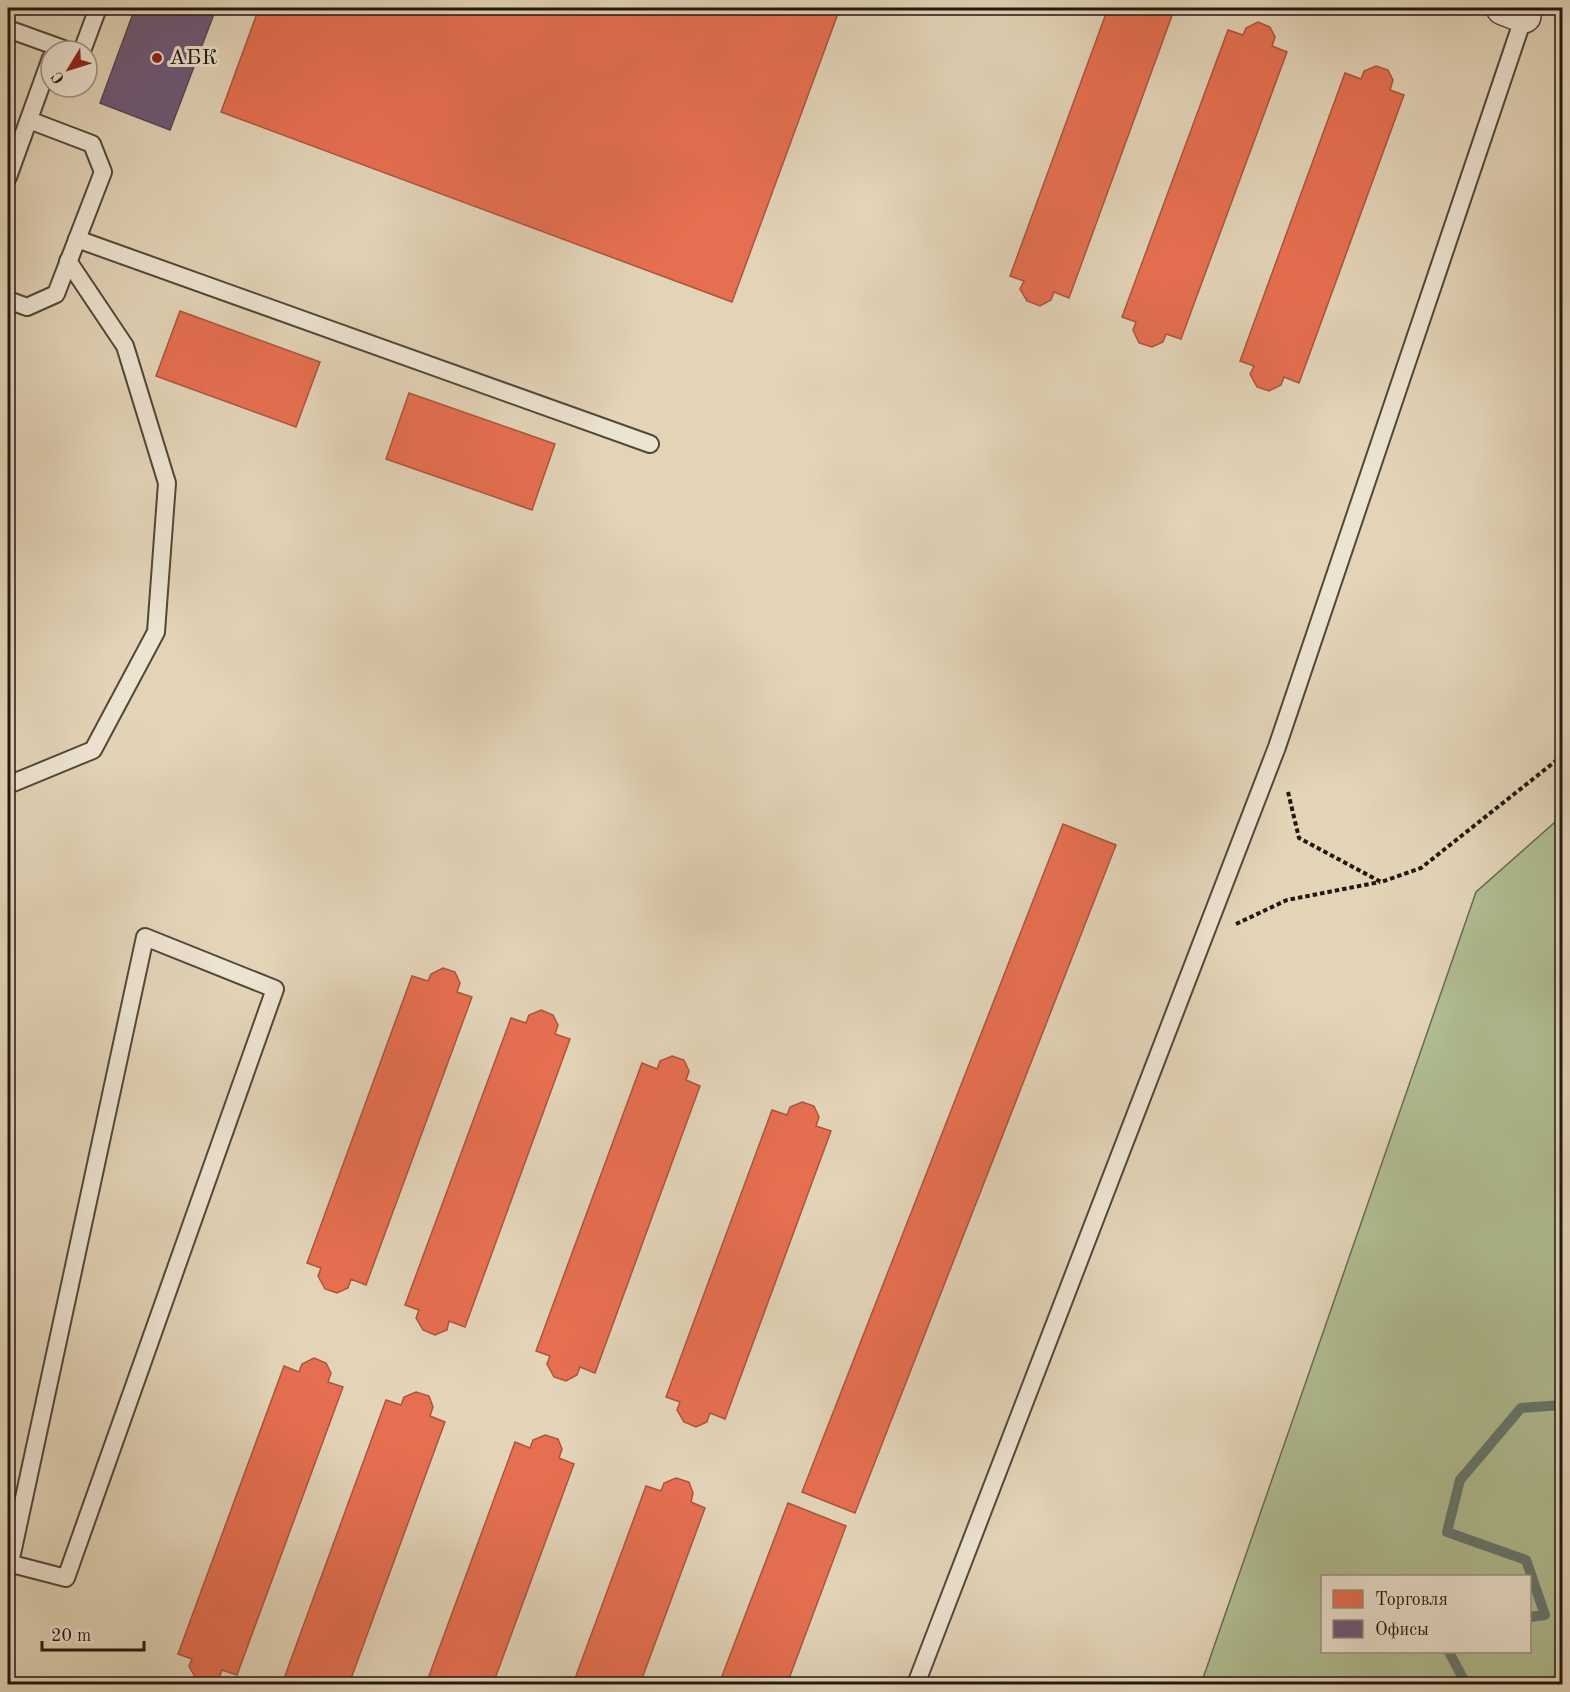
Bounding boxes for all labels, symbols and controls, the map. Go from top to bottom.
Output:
north arrow [39,39,99,99]
place label: АБК [169,47,217,69]
marker: АБК [150,51,164,65]
text: С [49,68,68,86]
legend [1321,1575,1531,1653]
text: Торговля [1375,1591,1448,1609]
scale bar [42,1614,144,1652]
text: Офисы [1375,1621,1429,1640]
text: 20 m [51,1627,91,1645]

